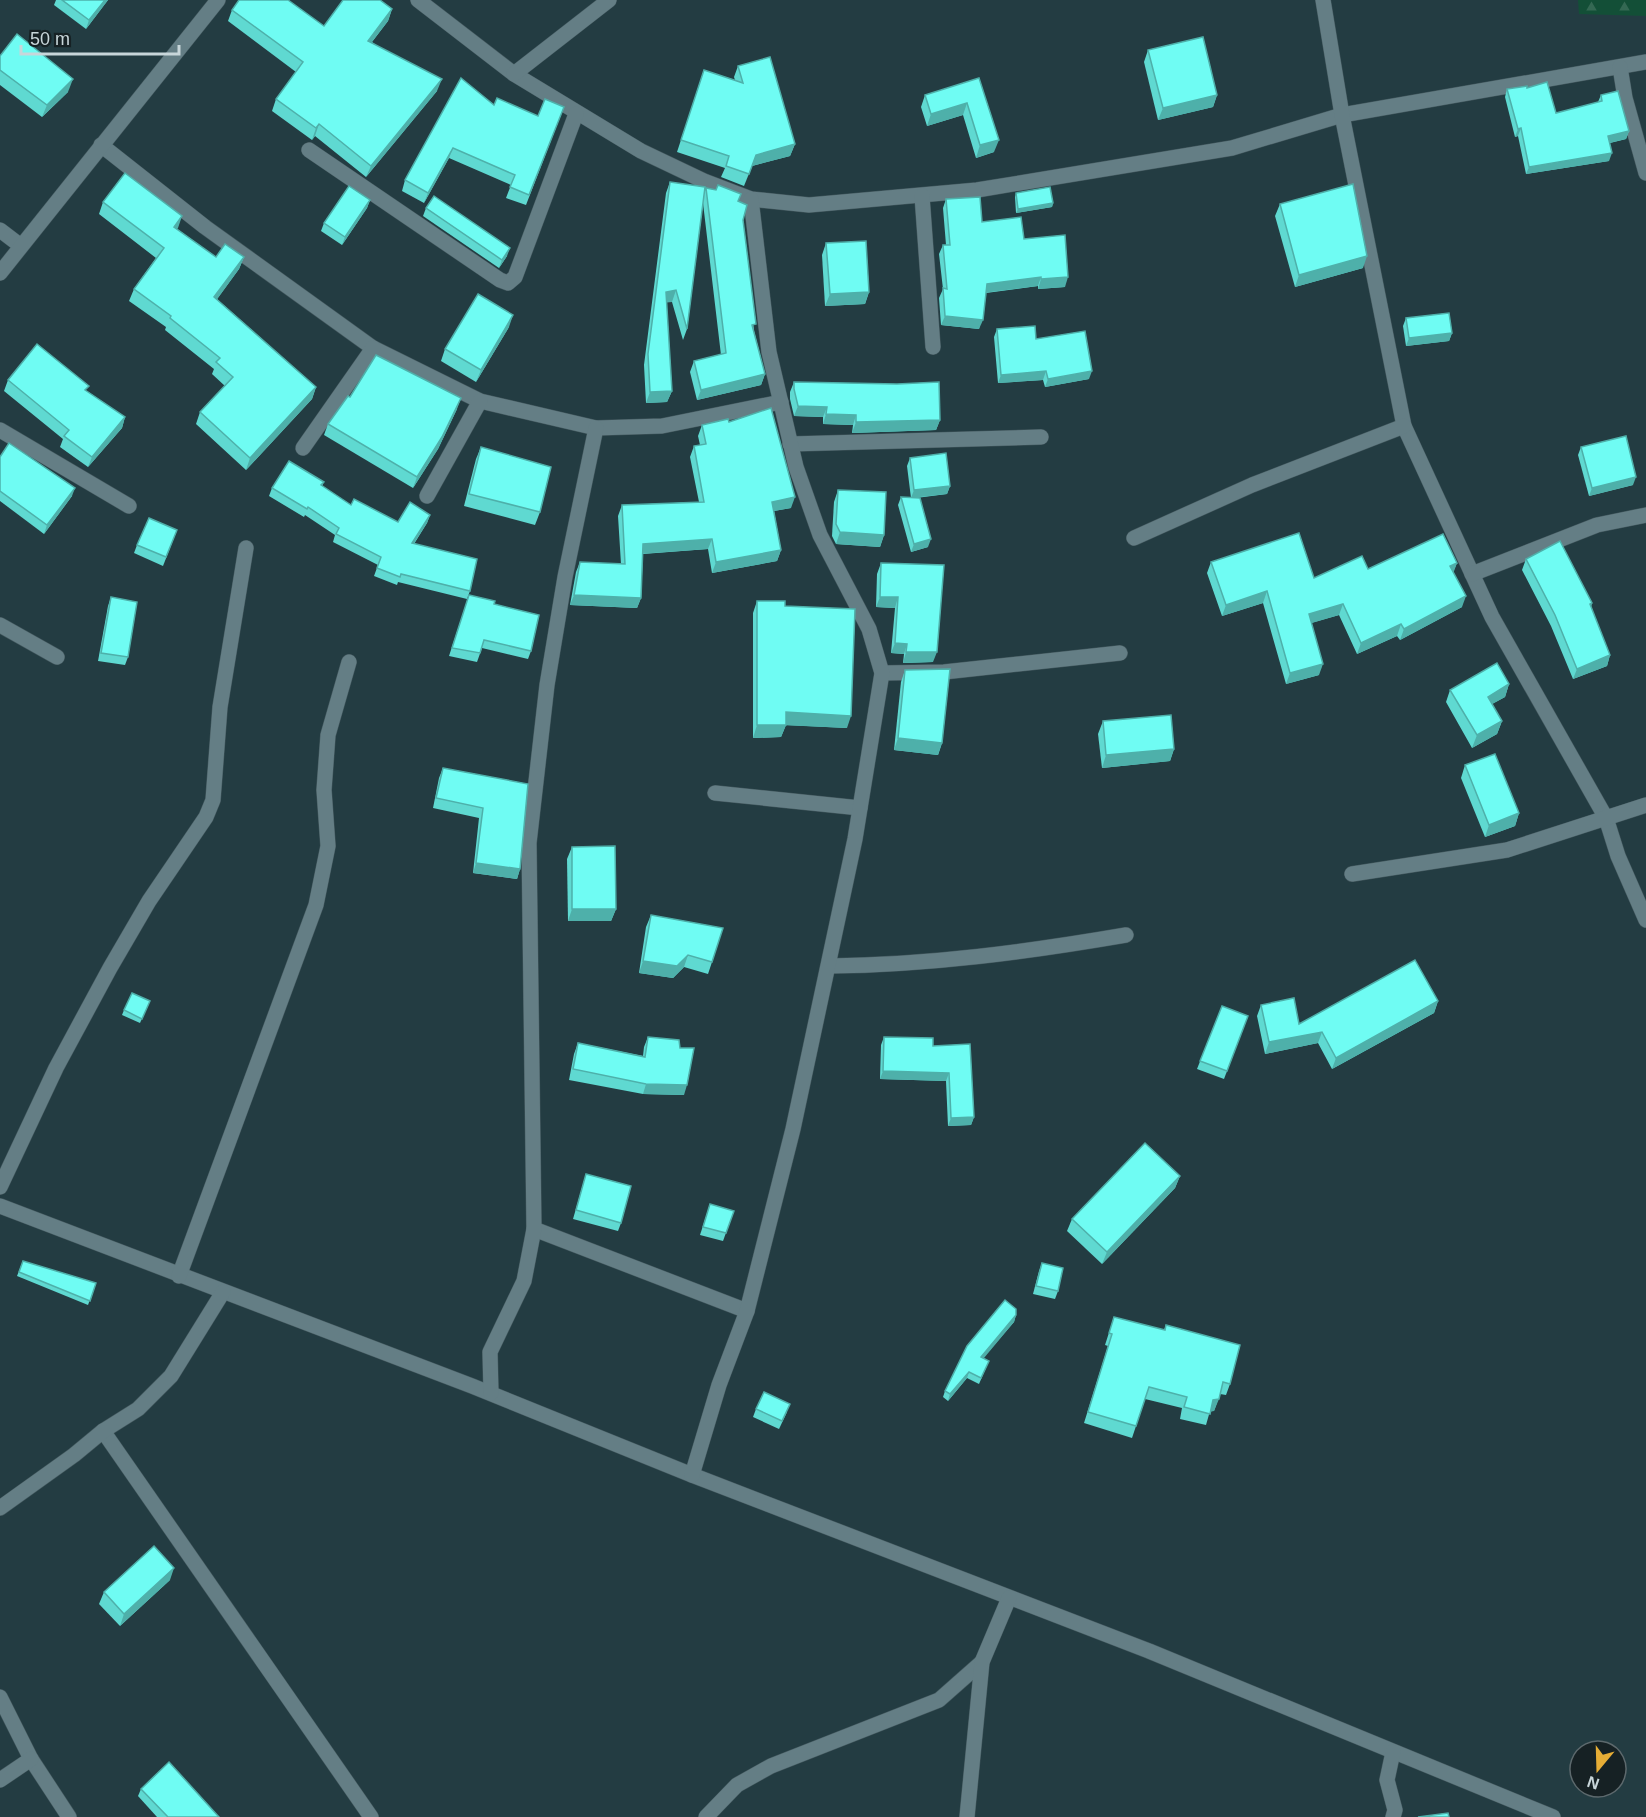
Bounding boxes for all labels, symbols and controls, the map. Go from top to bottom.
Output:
scale bar [21,18,178,56]
text: 50 m [30,29,70,49]
north arrow [1568,1739,1628,1799]
text: N [1585,1773,1602,1793]

